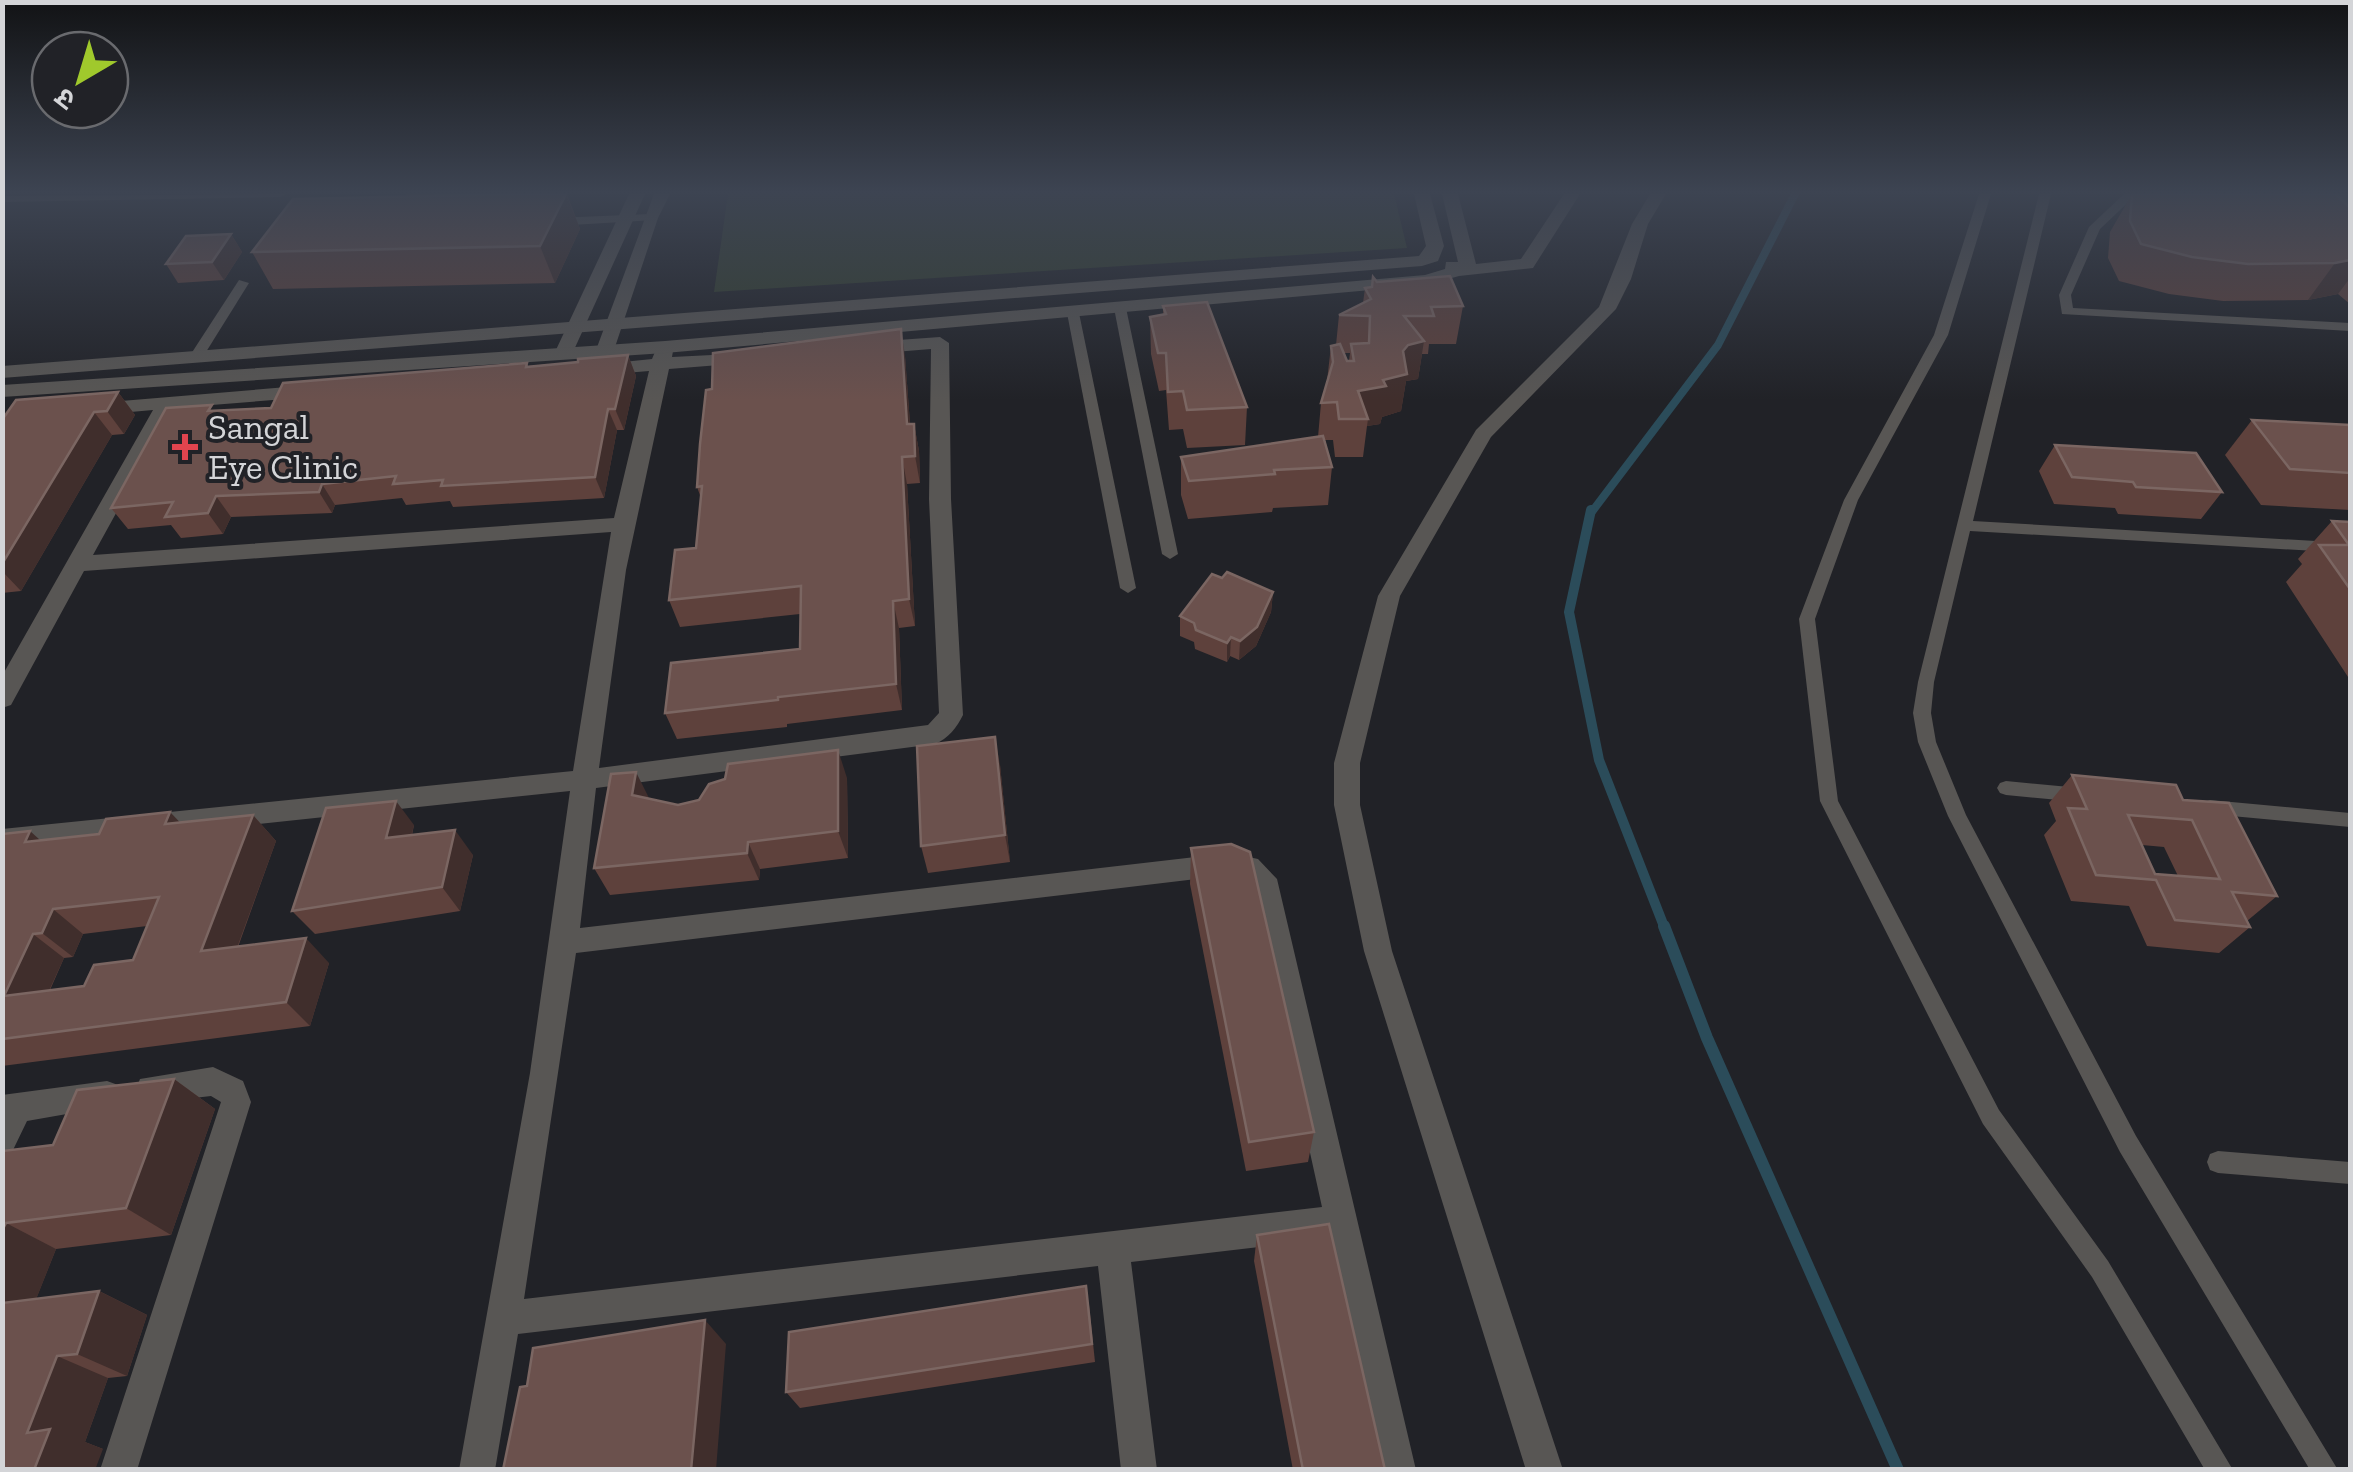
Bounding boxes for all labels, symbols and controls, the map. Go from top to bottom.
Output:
north arrow [30,30,130,130]
text: उ [48,81,82,117]
place label: Sangal Eye Clinic [208,406,358,488]
marker: Sangal Eye Clinic [172,434,198,460]

